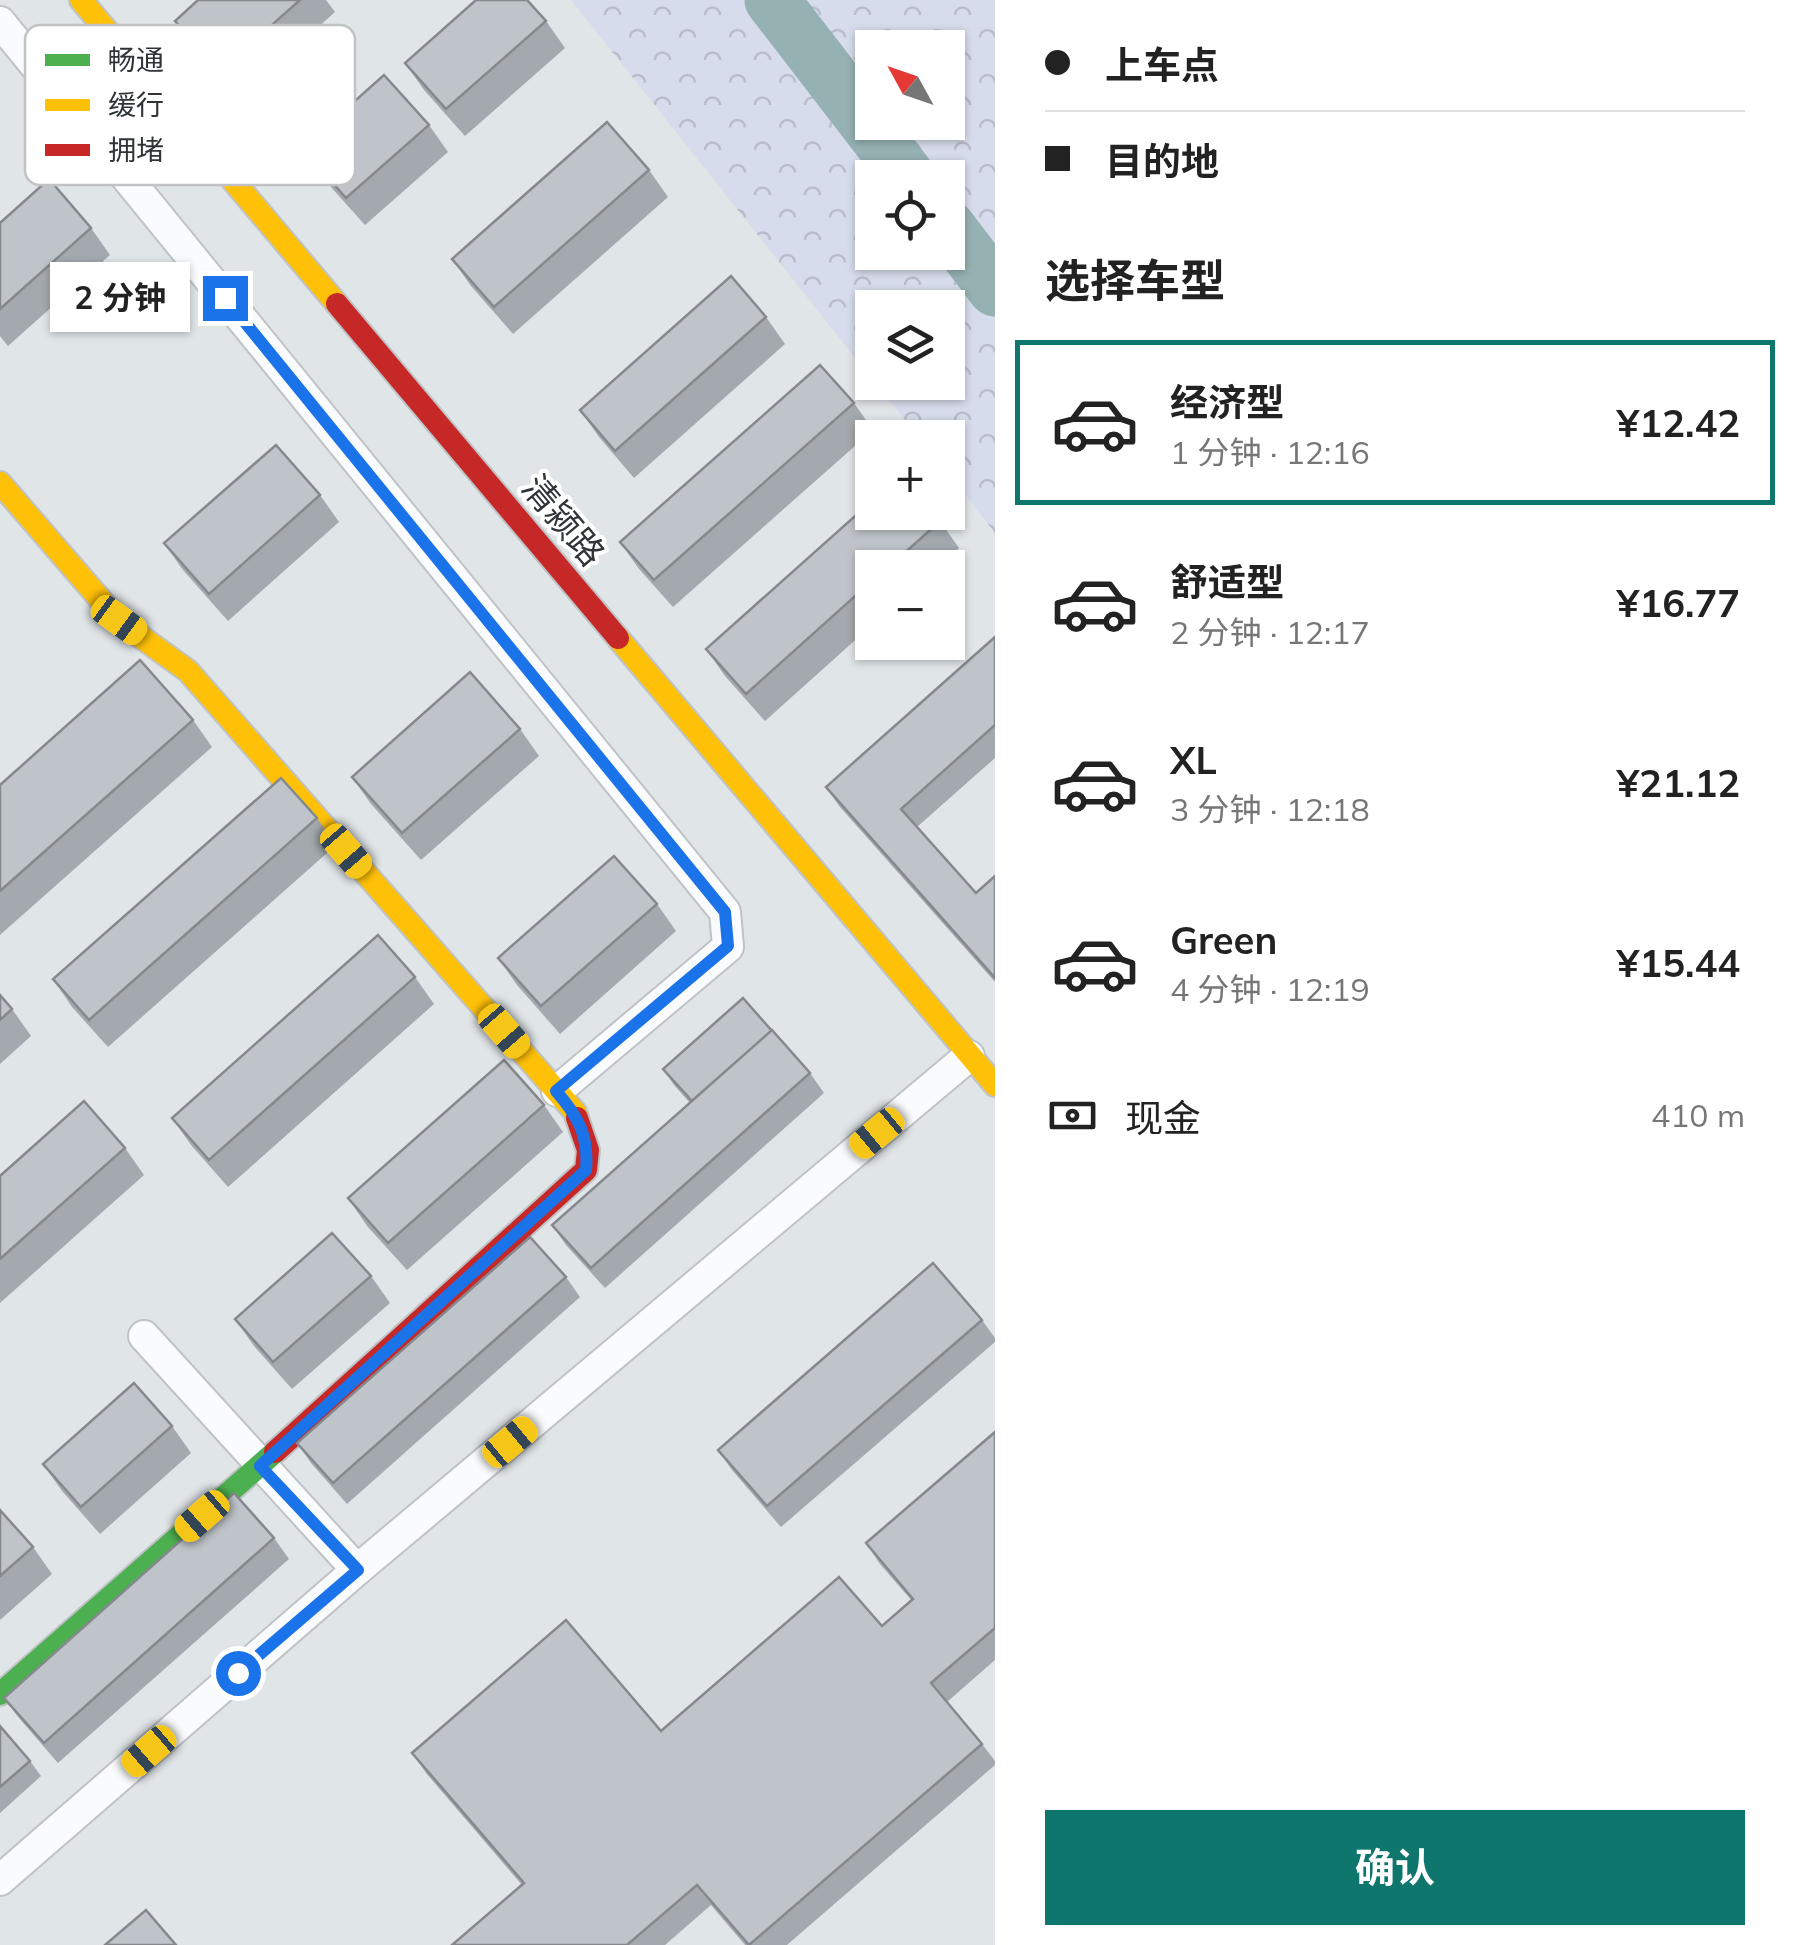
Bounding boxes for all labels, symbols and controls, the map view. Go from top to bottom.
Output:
legend [25,25,355,185]
north arrow [855,30,965,140]
map controls [855,30,965,660]
text: 上车点 [1105,41,1219,89]
text: 畅通 [108,42,164,77]
text: 缓行 [108,87,164,122]
text: 拥堵 [108,132,164,167]
text: 目的地 [1105,137,1219,185]
button: locate [855,160,965,270]
text: 选择车型 [1045,252,1225,308]
callout: 2 分钟 [50,263,190,333]
route end [203,276,248,321]
text: 2 分钟 [74,277,166,317]
button: layers [855,290,965,400]
icon: car [1050,378,1140,468]
text: 经济型 [1170,378,1284,426]
text: ¥12.42 [1617,399,1740,447]
button: + [855,420,965,530]
text: 1 分钟 · 12:16 [1170,432,1370,472]
street label: 清颍路 [513,466,615,574]
button: − [855,550,965,660]
icon: car [1050,558,1140,648]
text: 舒适型 [1170,558,1284,606]
text: ¥16.77 [1617,579,1740,627]
car [86,590,152,650]
text: 2 分钟 · 12:17 [1170,612,1370,652]
text: XL [1170,736,1217,784]
icon: car [1050,738,1140,828]
text: ¥21.12 [1617,759,1740,807]
text: 3 分钟 · 12:18 [1170,789,1370,829]
car [315,819,377,883]
text: Green [1170,916,1277,964]
icon: car [1050,918,1140,1008]
text: ¥15.44 [1617,939,1740,987]
text: 4 分钟 · 12:19 [1170,969,1370,1009]
car [473,999,535,1063]
icon: cash [1045,1088,1100,1143]
text: 现金 [1125,1094,1201,1142]
text: 410 m [1651,1095,1745,1135]
car [844,1102,910,1164]
car [477,1411,543,1473]
car [170,1485,234,1547]
route start [216,1651,261,1696]
car [117,1720,181,1782]
button: 确认 [1045,1810,1745,1925]

